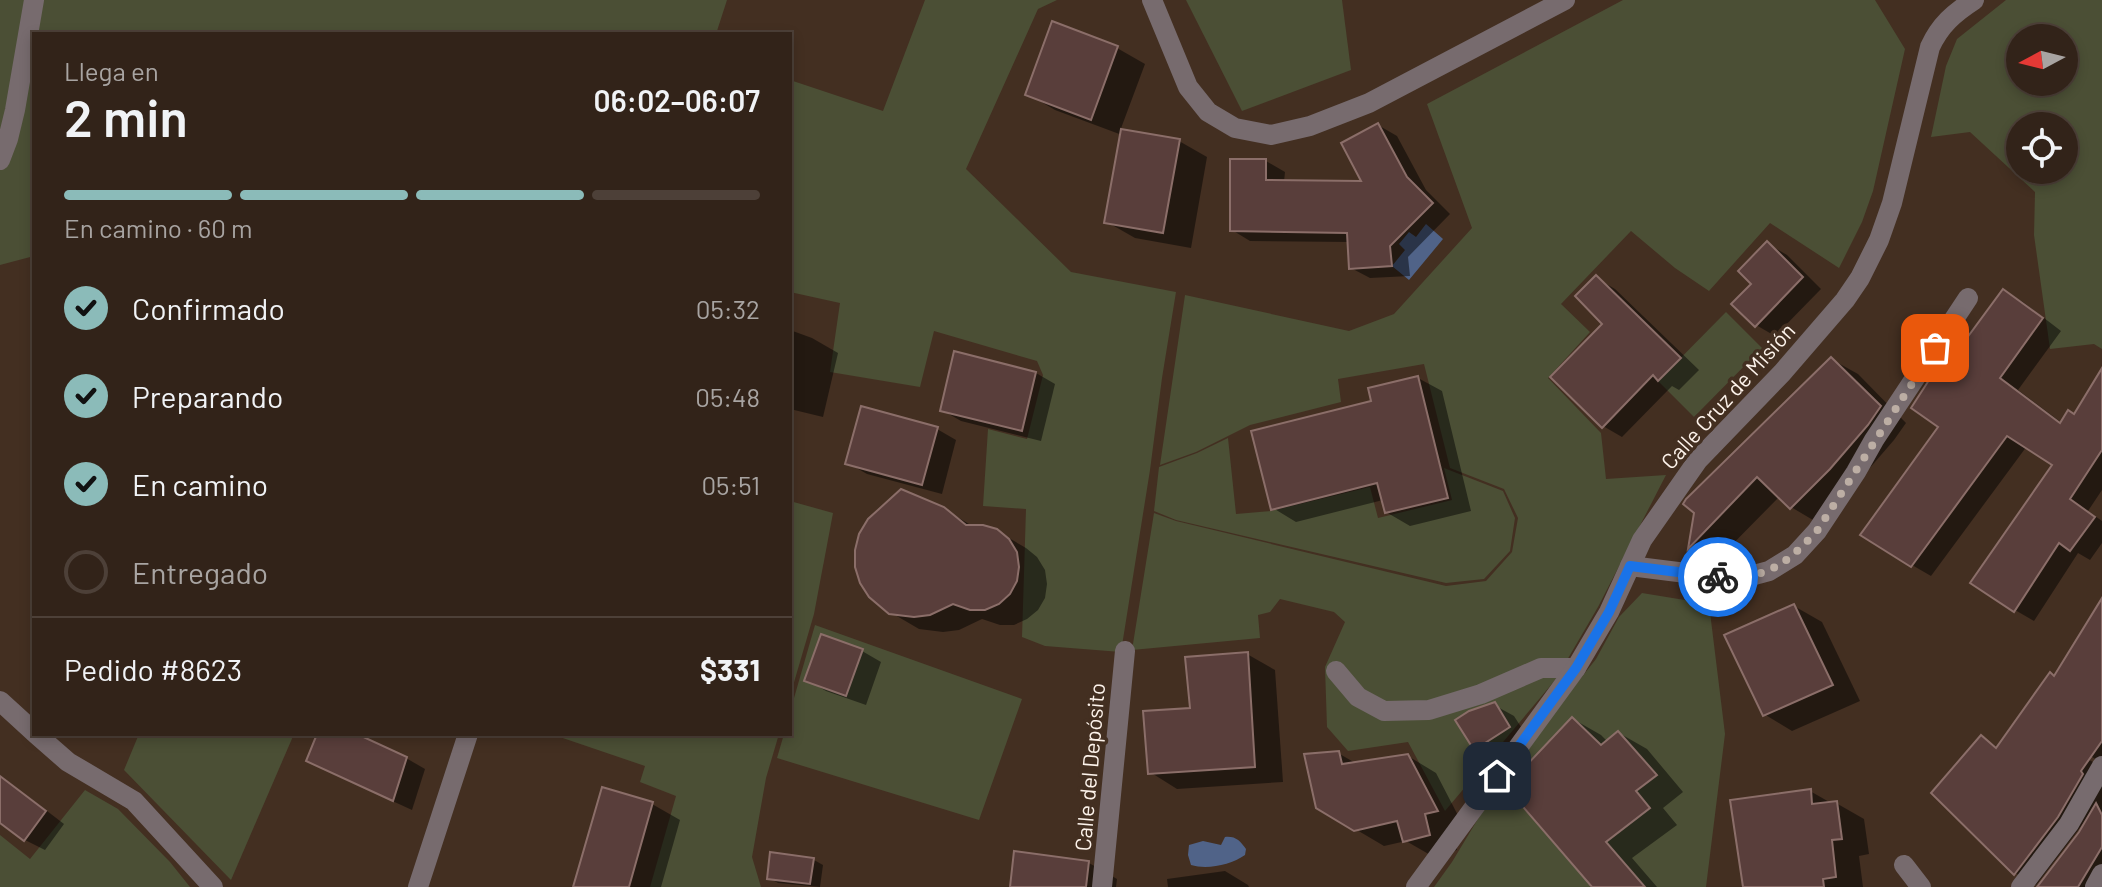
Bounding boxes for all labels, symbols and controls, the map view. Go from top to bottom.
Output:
north arrow [2006,24,2078,96]
map controls [2006,24,2078,184]
text: Llega en [64,55,159,86]
text: 06:02–06:07 [594,82,760,118]
text: 2 min [64,85,188,147]
button: locate [2006,112,2078,184]
text: En camino · 60 m [64,212,253,243]
icon: check [64,286,108,330]
text: Confirmado [132,290,285,326]
text: 05:32 [696,293,760,324]
pin [1901,314,1969,382]
street label: Calle Cruz de Misión [1655,317,1800,474]
icon: bag [1913,326,1957,370]
icon: check [64,374,108,418]
text: Preparando [132,378,283,414]
text: 05:48 [695,381,760,412]
icon: check [64,462,108,506]
text: En camino [132,466,268,502]
text: 05:51 [701,469,760,500]
courier [1678,537,1758,617]
text: Entregado [132,554,268,590]
icon: bike [1696,555,1740,599]
text: Pedido #8623 [64,651,242,687]
text: $331 [700,651,760,687]
street label: Calle del Depósito [1069,682,1109,852]
pin [1463,742,1531,810]
icon: home [1475,754,1519,798]

